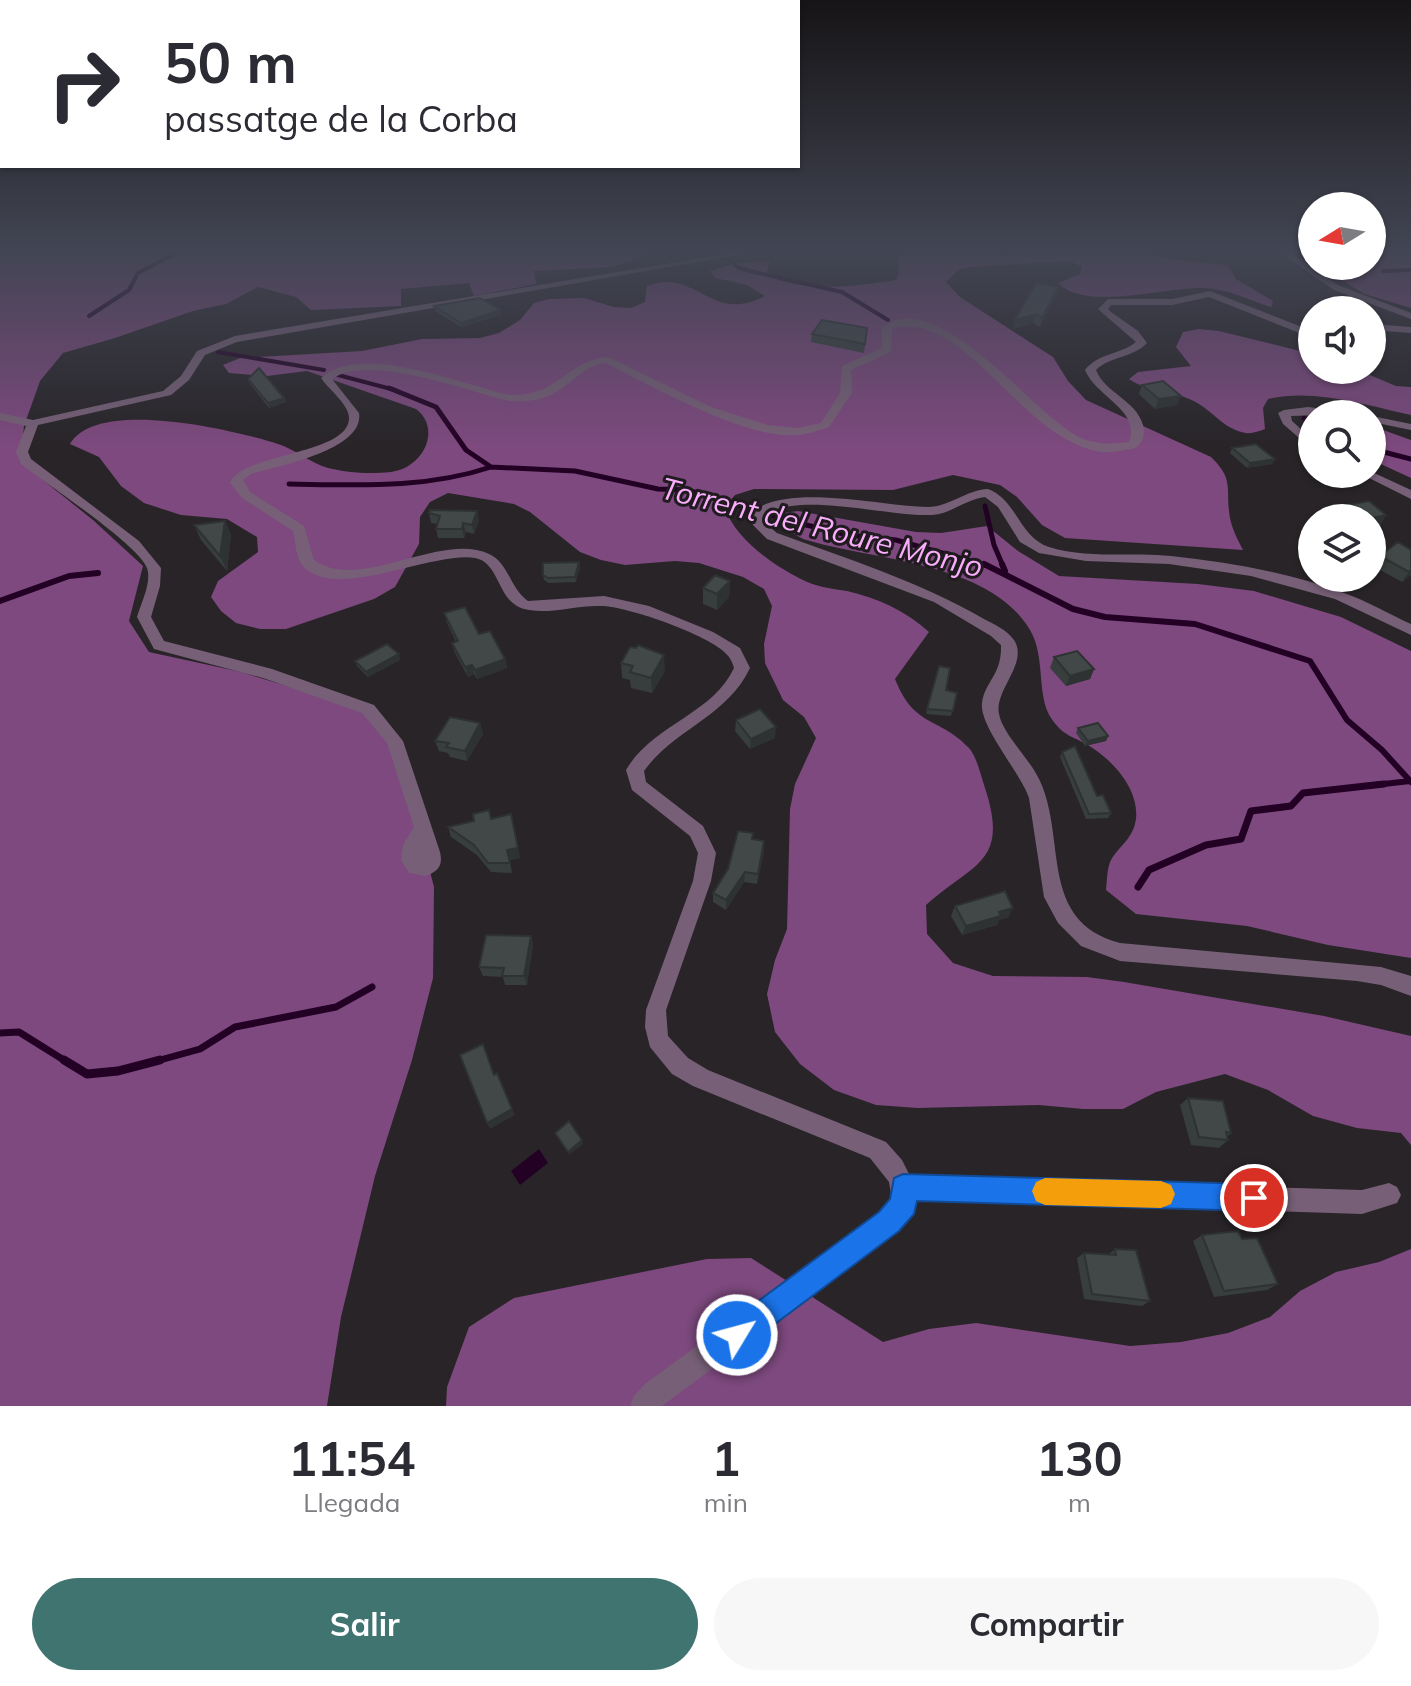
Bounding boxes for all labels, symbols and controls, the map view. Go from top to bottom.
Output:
text: 50 m [164,27,297,97]
icon: right [32,32,136,136]
text: passatge de la Corba [164,96,518,141]
north arrow [1298,192,1386,280]
map controls [1298,192,1386,592]
button: sound [1298,296,1386,384]
button: search [1298,400,1386,488]
water label: Torrent del Roure Monjo [657,469,987,585]
button: layers [1298,504,1386,592]
pin [1220,1164,1288,1232]
icon: arrive [1232,1176,1276,1220]
position arrow [695,1293,779,1377]
text: 11:54 [288,1428,415,1488]
text: 1 [711,1428,740,1488]
text: 130 [1036,1428,1123,1488]
text: Llegada [303,1486,400,1519]
text: min [704,1486,748,1519]
text: m [1068,1486,1091,1519]
button: Salir [32,1578,698,1670]
button: Compartir [714,1578,1379,1670]

